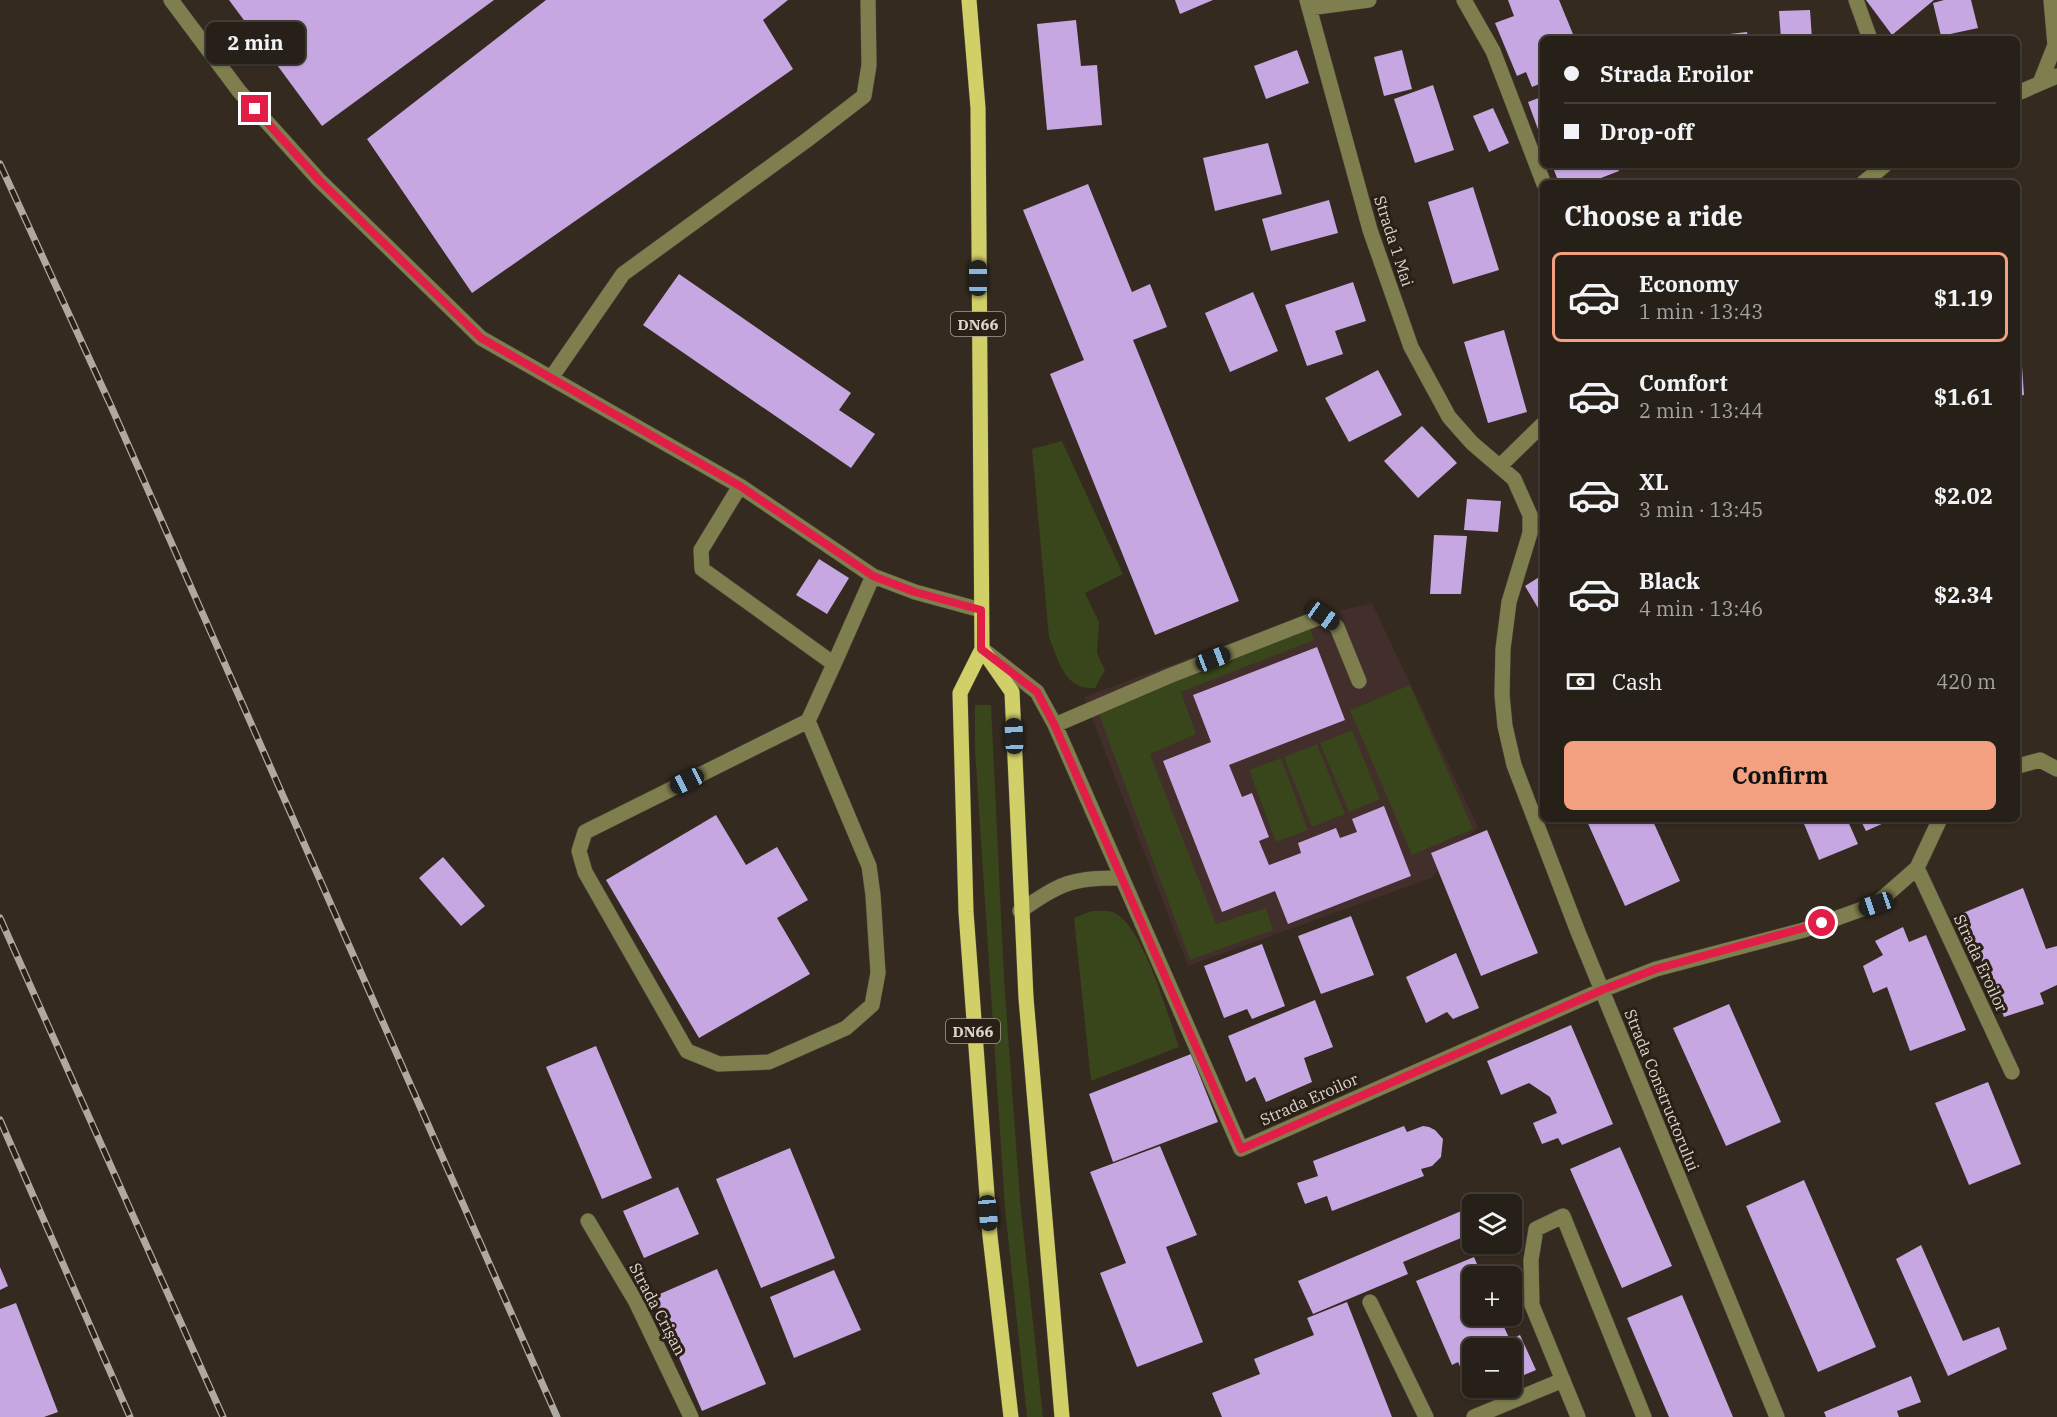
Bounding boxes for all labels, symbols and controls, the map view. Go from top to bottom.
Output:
callout: 2 min [206,22,304,64]
text: 2 min [228,29,284,56]
text: Strada Eroilor [1600,59,1753,88]
route end [241,95,268,122]
text: Drop-off [1600,117,1694,146]
street label: Strada 1 Mai [1370,193,1418,289]
text: Choose a ride [1564,198,1743,233]
car [969,260,987,296]
text: Economy [1639,269,1739,298]
icon: car [1567,270,1621,324]
text: $1.19 [1934,283,1993,312]
text: 1 min · 13:43 [1639,298,1763,325]
road number: DN66 [951,312,1005,336]
text: Comfort [1639,368,1728,397]
icon: car [1567,369,1621,423]
text: $1.61 [1934,382,1993,411]
text: 2 min · 13:44 [1639,397,1763,424]
text: XL [1639,467,1669,496]
icon: car [1567,468,1621,522]
text: $2.02 [1934,481,1993,510]
text: 3 min · 13:45 [1639,496,1763,523]
text: Black [1639,566,1700,595]
icon: car [1567,567,1621,621]
text: $2.34 [1934,580,1993,609]
text: 4 min · 13:46 [1639,595,1763,622]
car [1303,598,1343,634]
car [1193,644,1233,674]
icon: cash [1564,665,1597,698]
text: Cash [1612,667,1663,696]
text: 420 m [1936,668,1996,695]
car [1004,718,1024,754]
button: Confirm [1564,741,1996,810]
car [667,765,707,797]
car [1856,890,1896,918]
route start [1808,909,1835,936]
street label: Strada Eroilor [1950,911,2012,1015]
street label: Strada Constructorului [1620,1006,1704,1174]
road number: DN66 [946,1019,1000,1043]
street label: Strada Eroilor [1257,1068,1361,1130]
car [977,1194,999,1232]
map controls [1462,1194,1522,1398]
button: layers [1462,1194,1522,1254]
street label: Strada Crișan [625,1259,691,1359]
button: + [1462,1266,1522,1326]
button: − [1462,1338,1522,1398]

